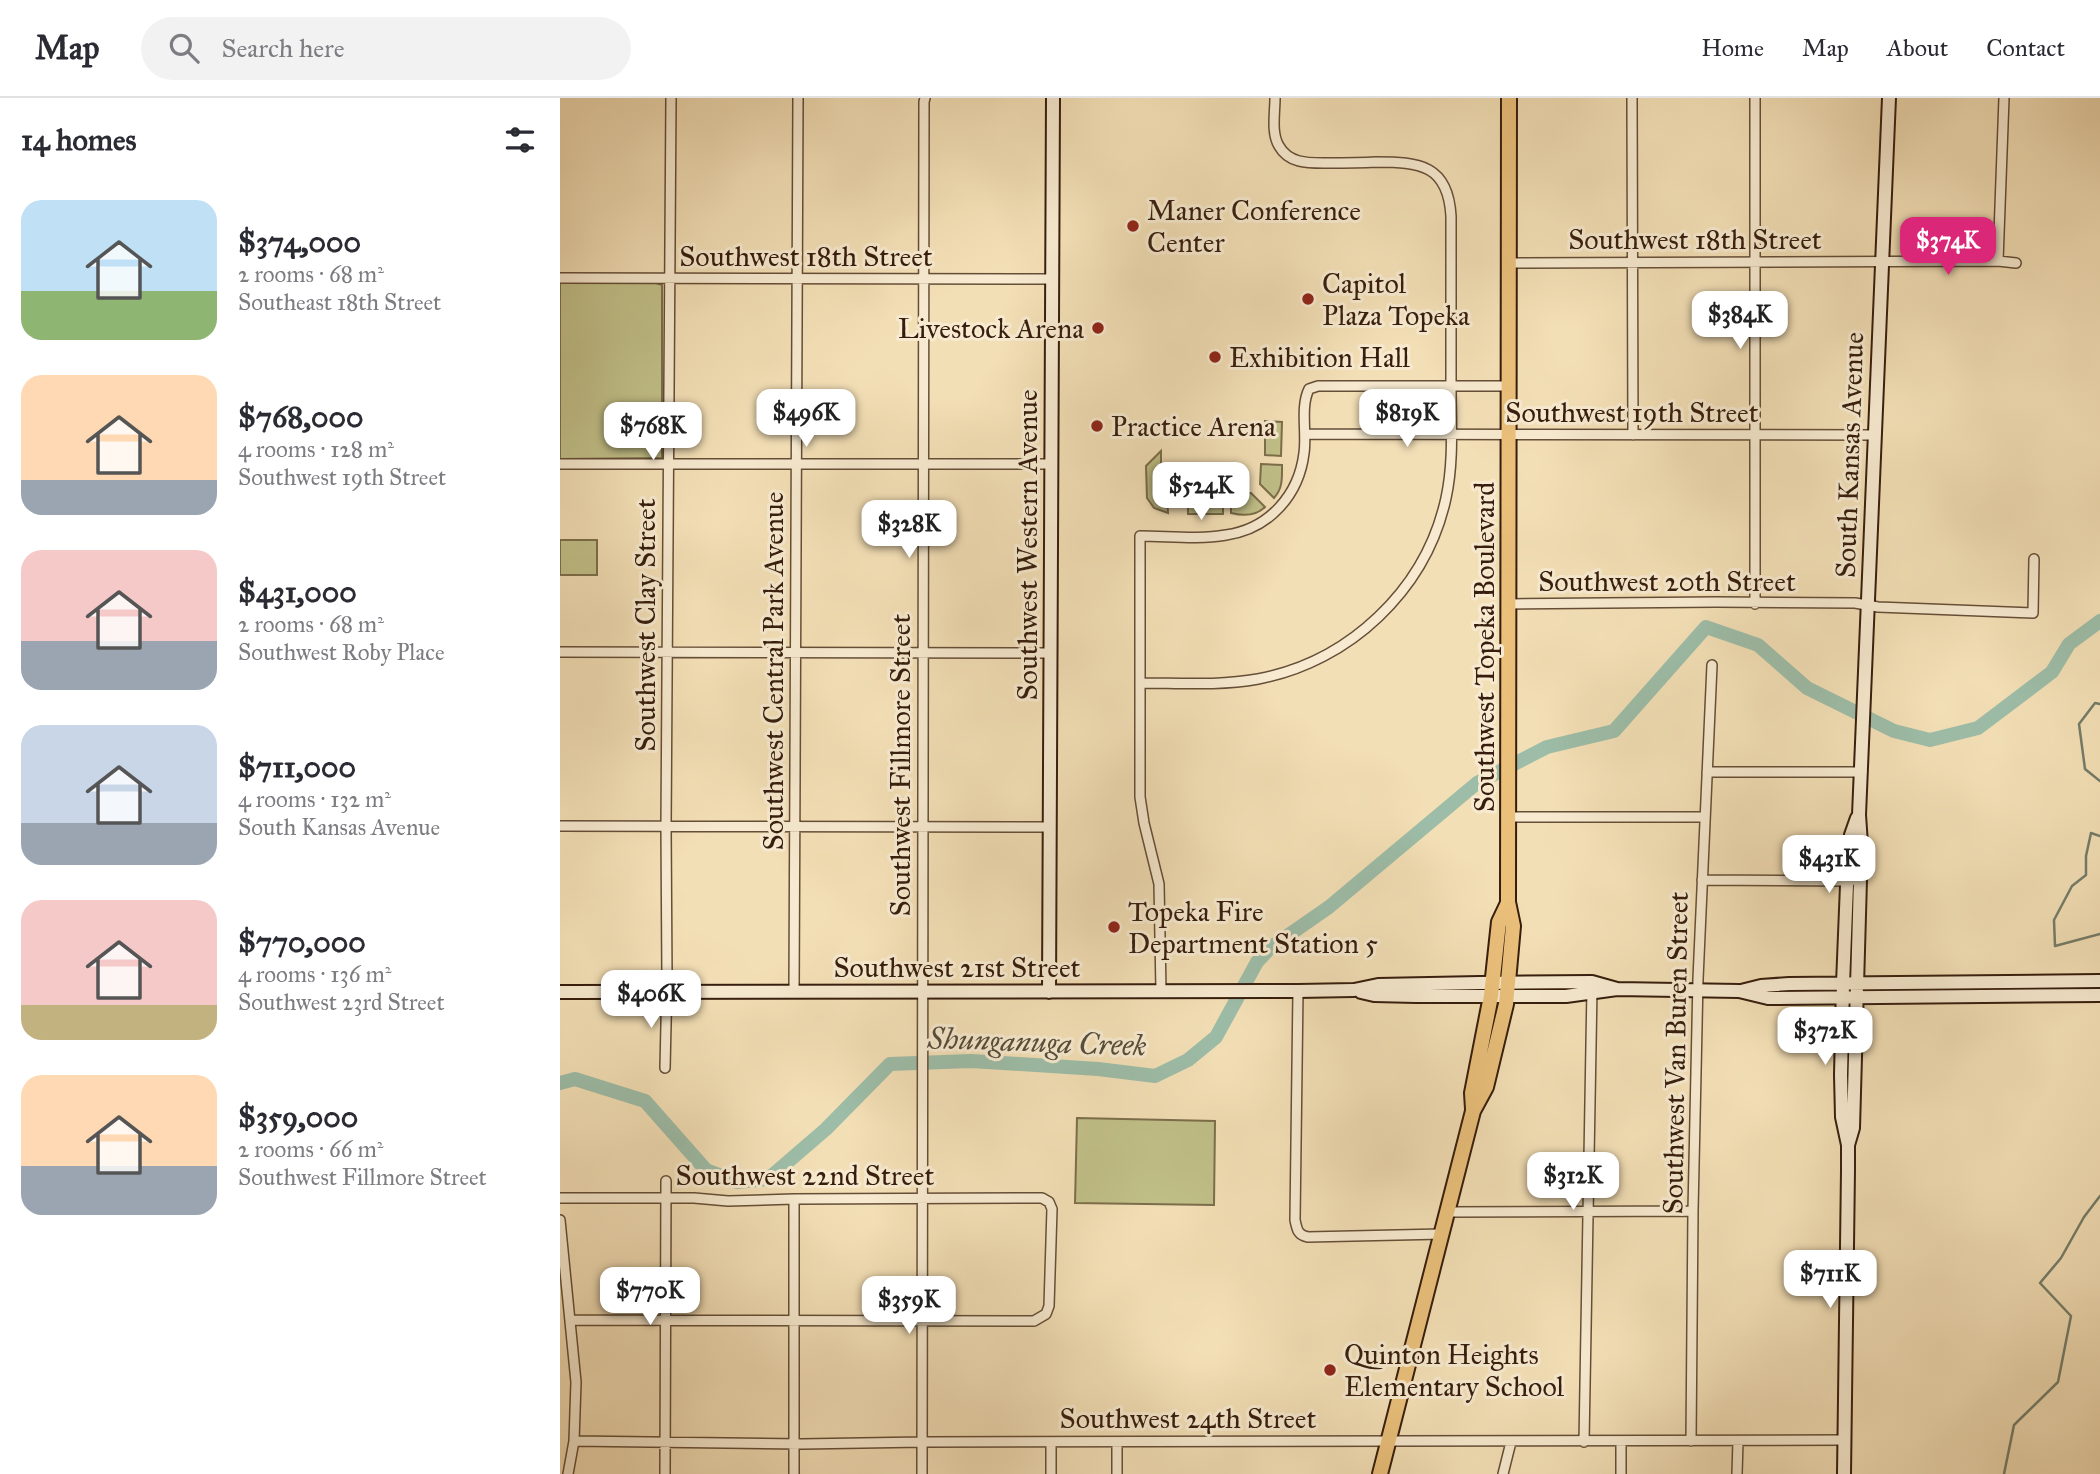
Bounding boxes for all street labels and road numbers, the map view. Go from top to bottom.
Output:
street label: Southwest 18th Street [1568,222,1822,257]
street label: Southwest 18th Street [679,239,933,274]
street label: South Kansas Avenue [1828,331,1871,579]
street label: Southwest Western Avenue [1010,389,1045,701]
street label: Southwest 19th Street [1505,395,1759,430]
street label: Southwest Topeka Boulevard [1467,482,1502,812]
street label: Southwest Central Park Avenue [756,492,791,850]
street label: Southwest Clay Street [628,498,663,752]
street label: Southwest 20th Street [1538,564,1796,599]
street label: Southwest Fillmore Street [883,614,918,916]
street label: Southwest Van Buren Street [1655,891,1696,1215]
street label: Southwest 21st Street [833,950,1081,985]
street label: Southwest 22nd Street [676,1158,934,1193]
street label: Southwest 24th Street [1060,1401,1317,1436]

